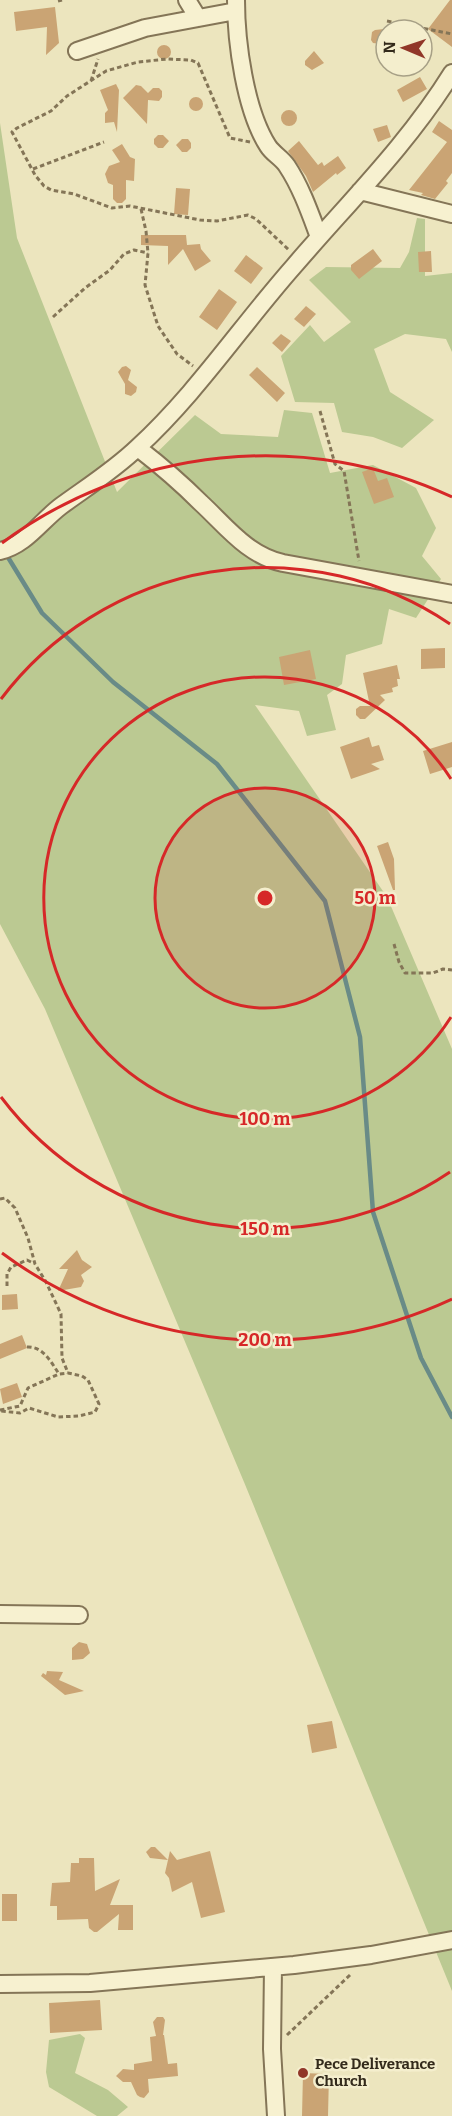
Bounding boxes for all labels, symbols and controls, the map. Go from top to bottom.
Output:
north arrow [374,18,434,78]
text: N [380,41,399,54]
text: 50 m [354,887,396,909]
centre of rings [255,888,275,908]
text: 100 m [239,1108,291,1130]
text: 150 m [240,1218,290,1240]
text: 200 m [238,1329,292,1351]
place label: Pece Deliverance Church [315,2055,435,2090]
marker: Pece Deliverance Church [296,2066,310,2080]

